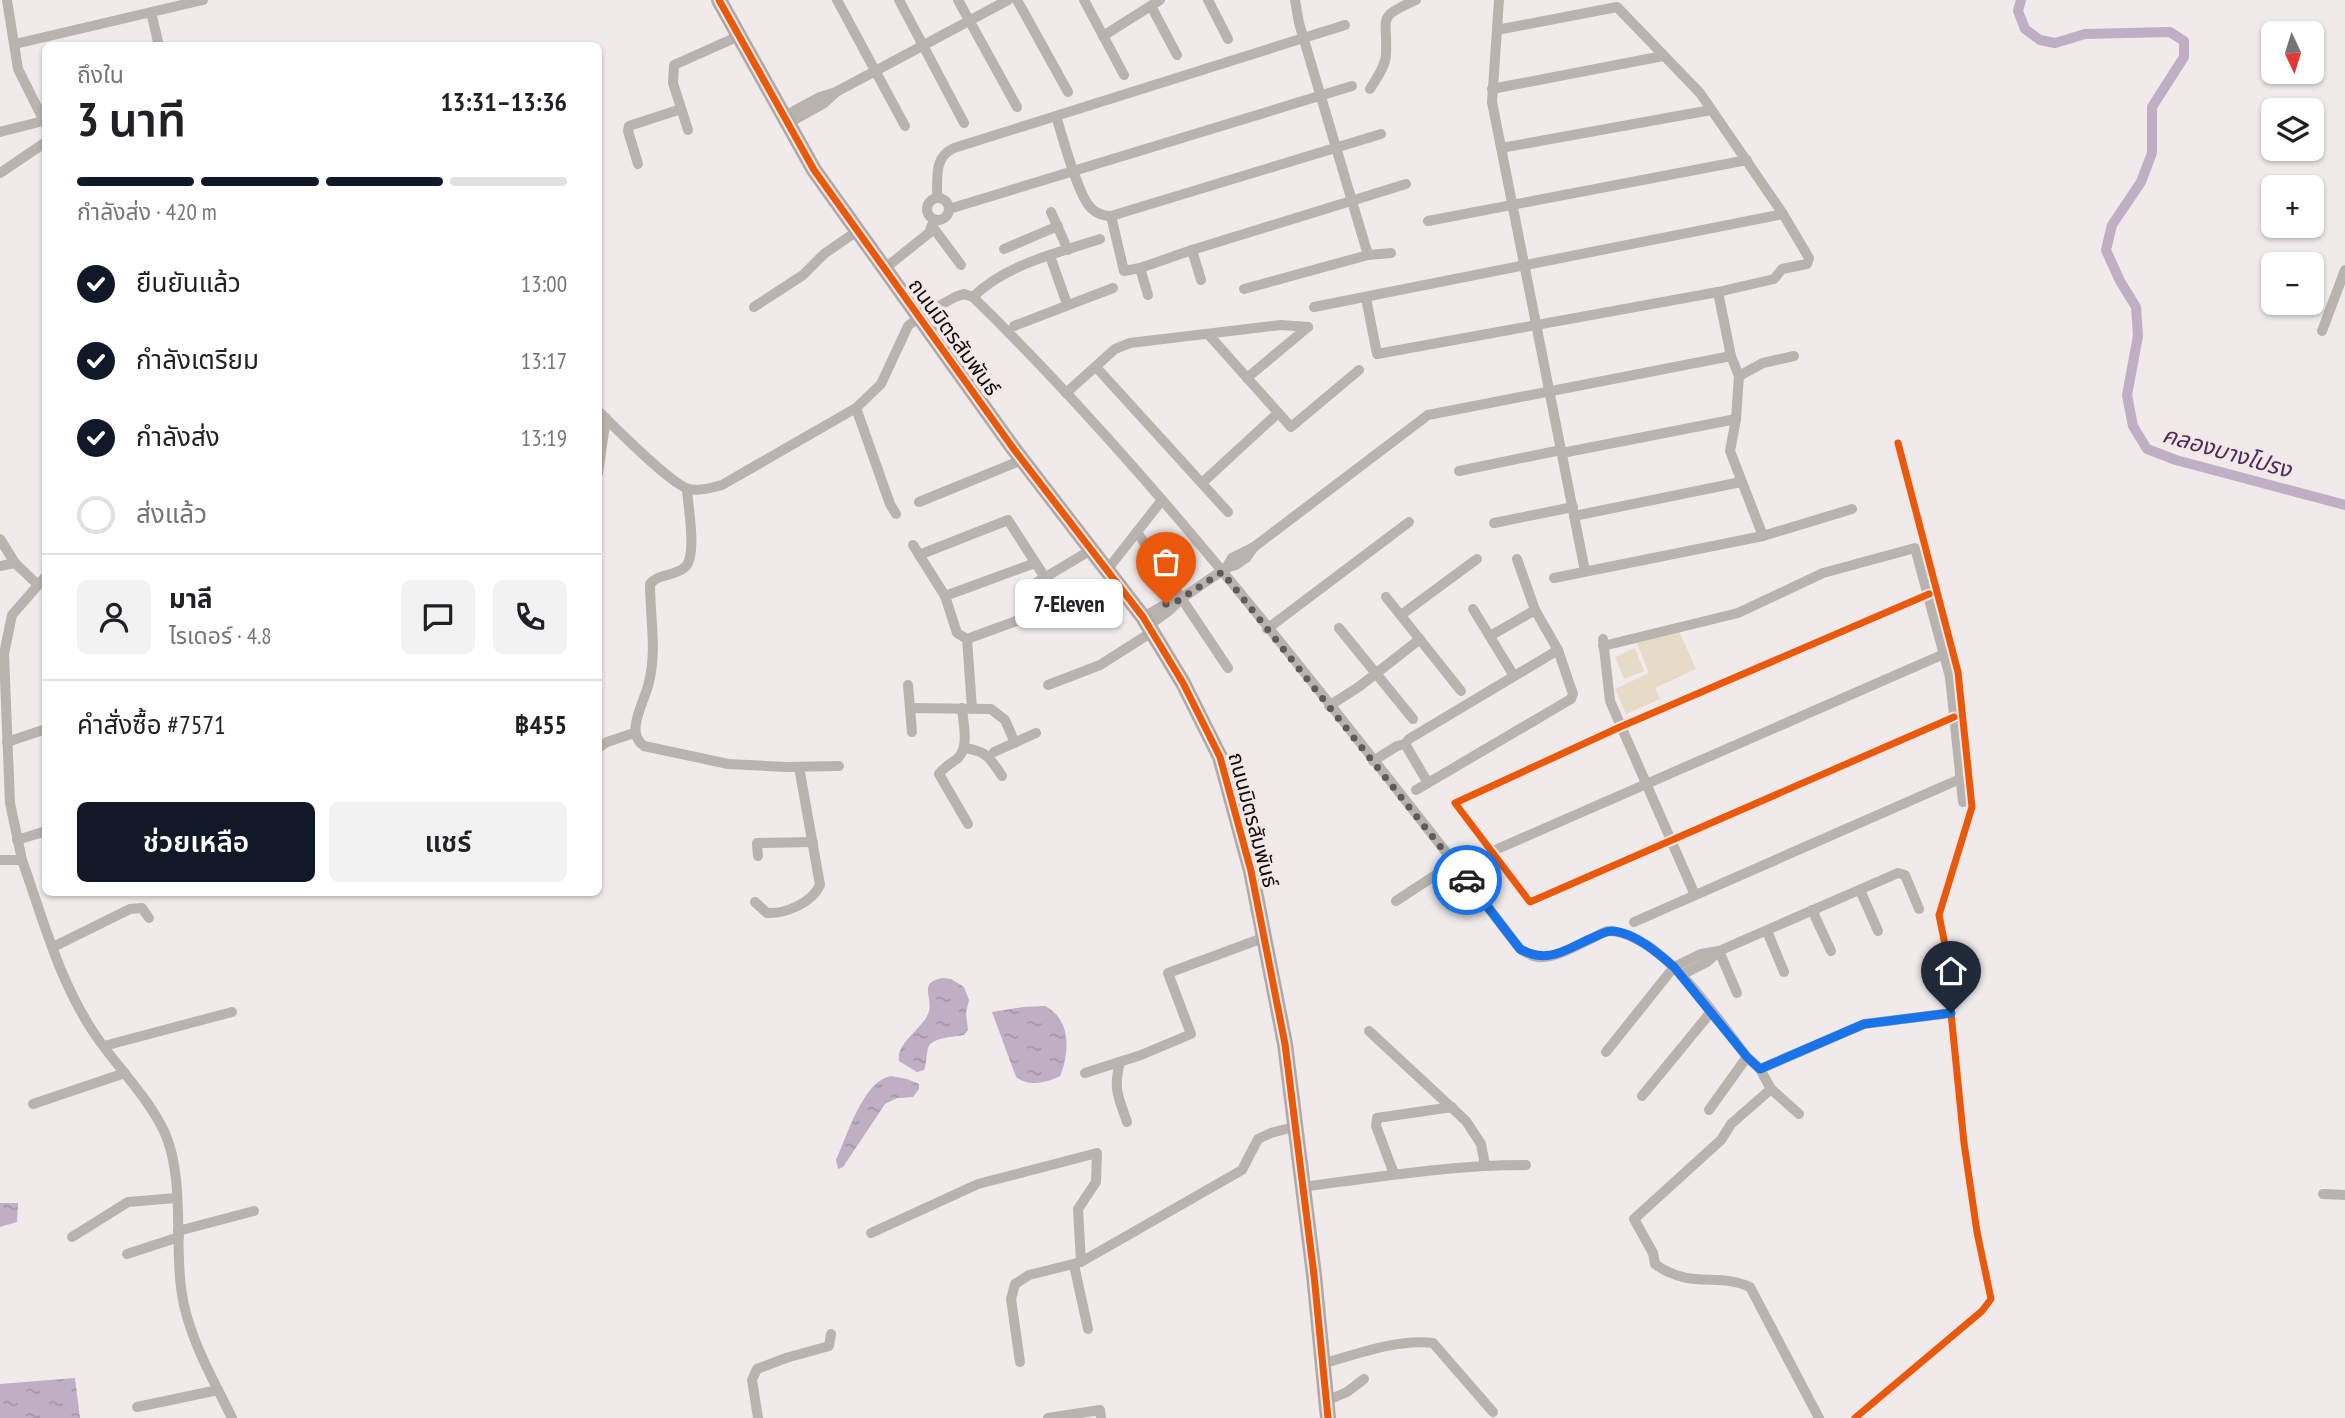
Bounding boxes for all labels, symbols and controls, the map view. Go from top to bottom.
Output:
north arrow [2261,21,2324,84]
map controls [2261,21,2324,315]
text: ถึงใน [77,60,124,89]
text: 13:31–13:36 [440,85,567,118]
text: 3 นาที [77,89,186,149]
button: layers [2261,98,2324,161]
button: + [2261,175,2324,238]
text: กำลังส่ง · 420 m [77,197,217,226]
button: − [2261,252,2324,315]
icon: check [77,265,115,303]
text: ยืนยันแล้ว [136,266,241,299]
text: 13:00 [521,269,567,298]
street label: ถนนมิตรสัมพันธ์ [903,273,1006,401]
icon: check [77,342,115,380]
text: กำลังเตรียม [136,343,259,376]
text: 13:17 [521,346,567,375]
icon: check [77,419,115,457]
water label: คลองบางโปรง [2159,419,2296,484]
text: กำลังส่ง [136,420,220,453]
text: 13:19 [521,423,567,452]
text: ส่งแล้ว [136,497,207,530]
pin [1136,532,1196,604]
icon: bag [1147,543,1185,581]
button: person [77,580,151,654]
button: chat [401,580,475,654]
button: phone [493,580,567,654]
callout: 7-Eleven [1016,580,1124,628]
text: มาลี [169,582,213,615]
text: 7-Eleven [1034,589,1104,618]
text: ไรเดอร์ · 4.8 [169,621,272,650]
text: คำสั่งซื้อ #7571 [77,708,226,741]
text: ฿455 [515,708,567,741]
street label: ถนนมิตรสัมพันธ์ [1222,749,1285,891]
button: ช่วยเหลือ [77,802,315,882]
button: แชร์ [329,802,567,882]
courier [1432,845,1502,915]
icon: car [1448,861,1486,899]
pin [1921,941,1981,1013]
icon: home [1932,952,1970,990]

